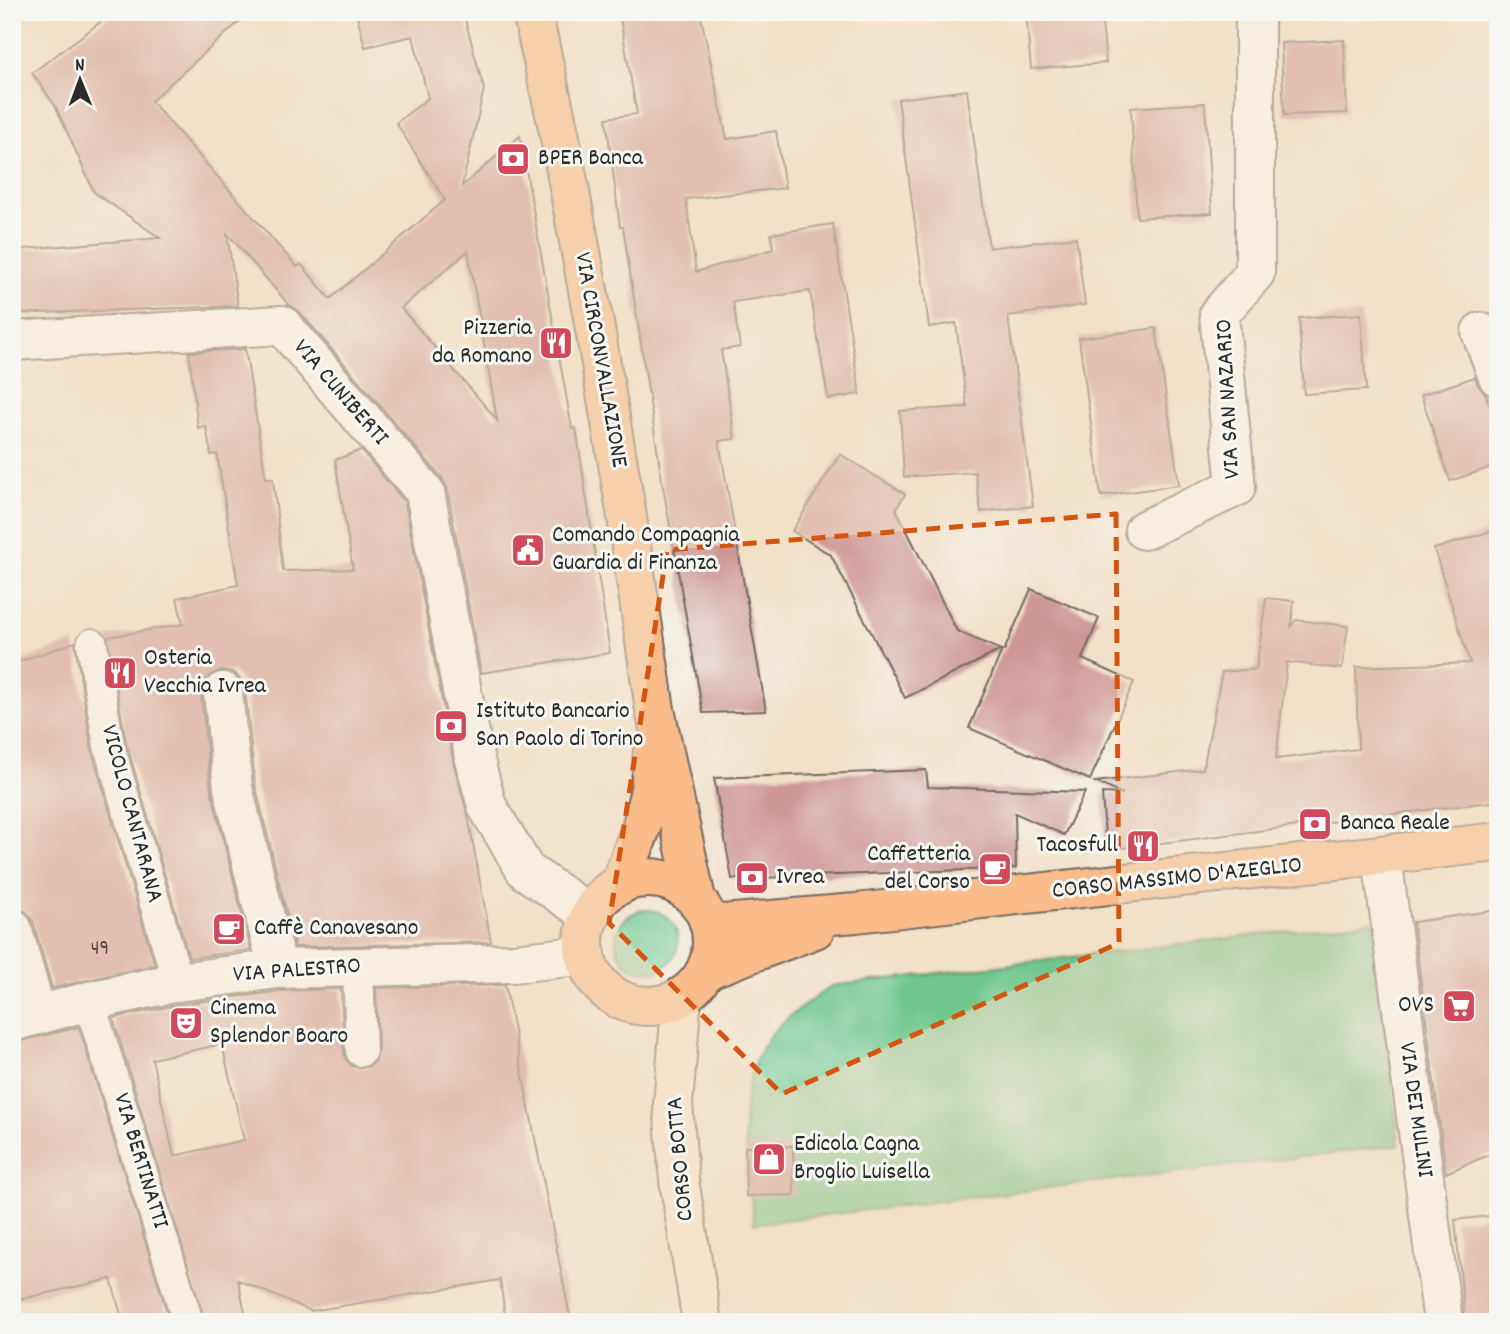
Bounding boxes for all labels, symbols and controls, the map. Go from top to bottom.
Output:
north arrow [46,46,116,116]
text: N [75,53,85,80]
bank icon: BPER Banca [494,140,532,178]
place label: BPER Banca [538,142,644,176]
street label: VIA CIRCONVALLAZIONE [564,250,636,470]
place label: Pizzeria da Romano [432,312,533,374]
street label: VIA SAN NAZARIO [1208,318,1250,480]
restaurant icon: Pizzeria da Romano [537,324,575,362]
street label: VIA CUNIBERTI [284,332,396,454]
place label: Comando Compagnia Guardia di Finanza [552,519,740,581]
public building icon: Comando Compagnia Guardia di Finanza [509,531,547,569]
place label: Osteria Vecchia Ivrea [144,642,266,704]
restaurant icon: Osteria Vecchia Ivrea [101,654,139,692]
place label: Istituto Bancario San Paolo di Torino [476,695,643,757]
bank icon: Istituto Bancario San Paolo di Torino [432,707,470,745]
street label: VICOLO CANTARANA [91,721,171,907]
bank icon: Banca Reale [1296,805,1334,843]
place label: Banca Reale [1340,807,1450,841]
restaurant icon: Tacosfull [1124,827,1162,865]
place label: Tacosfull [1036,829,1118,863]
place label: Caffetteria del Corso [867,838,971,900]
street label: CORSO MASSIMO D'AZEGLIO [1050,849,1304,909]
cafe icon: Caffetteria del Corso [976,850,1014,888]
bank icon: Ivrea [733,859,771,897]
place label: Ivrea [776,861,825,895]
cafe icon: Caffè Canavesano [210,910,248,948]
place label: Caffè Canavesano [254,912,418,946]
house number: 49 [91,935,109,965]
street label: VIA PALESTRO [232,950,362,992]
supermarket icon: OVS [1440,987,1478,1025]
place label: OVS [1398,989,1434,1023]
place label: Cinema Splendor Boaro [210,992,348,1054]
theatre icon: Cinema Splendor Boaro [167,1004,205,1042]
street label: VIA DEI MULINI [1389,1040,1441,1180]
street label: VIA BERTINATTI [103,1089,177,1234]
street label: CORSO BOTTA [659,1095,703,1223]
place label: Edicola Cagna Broglio Luisella [794,1128,930,1190]
shop icon: Edicola Cagna Broglio Luisella [750,1140,788,1178]

